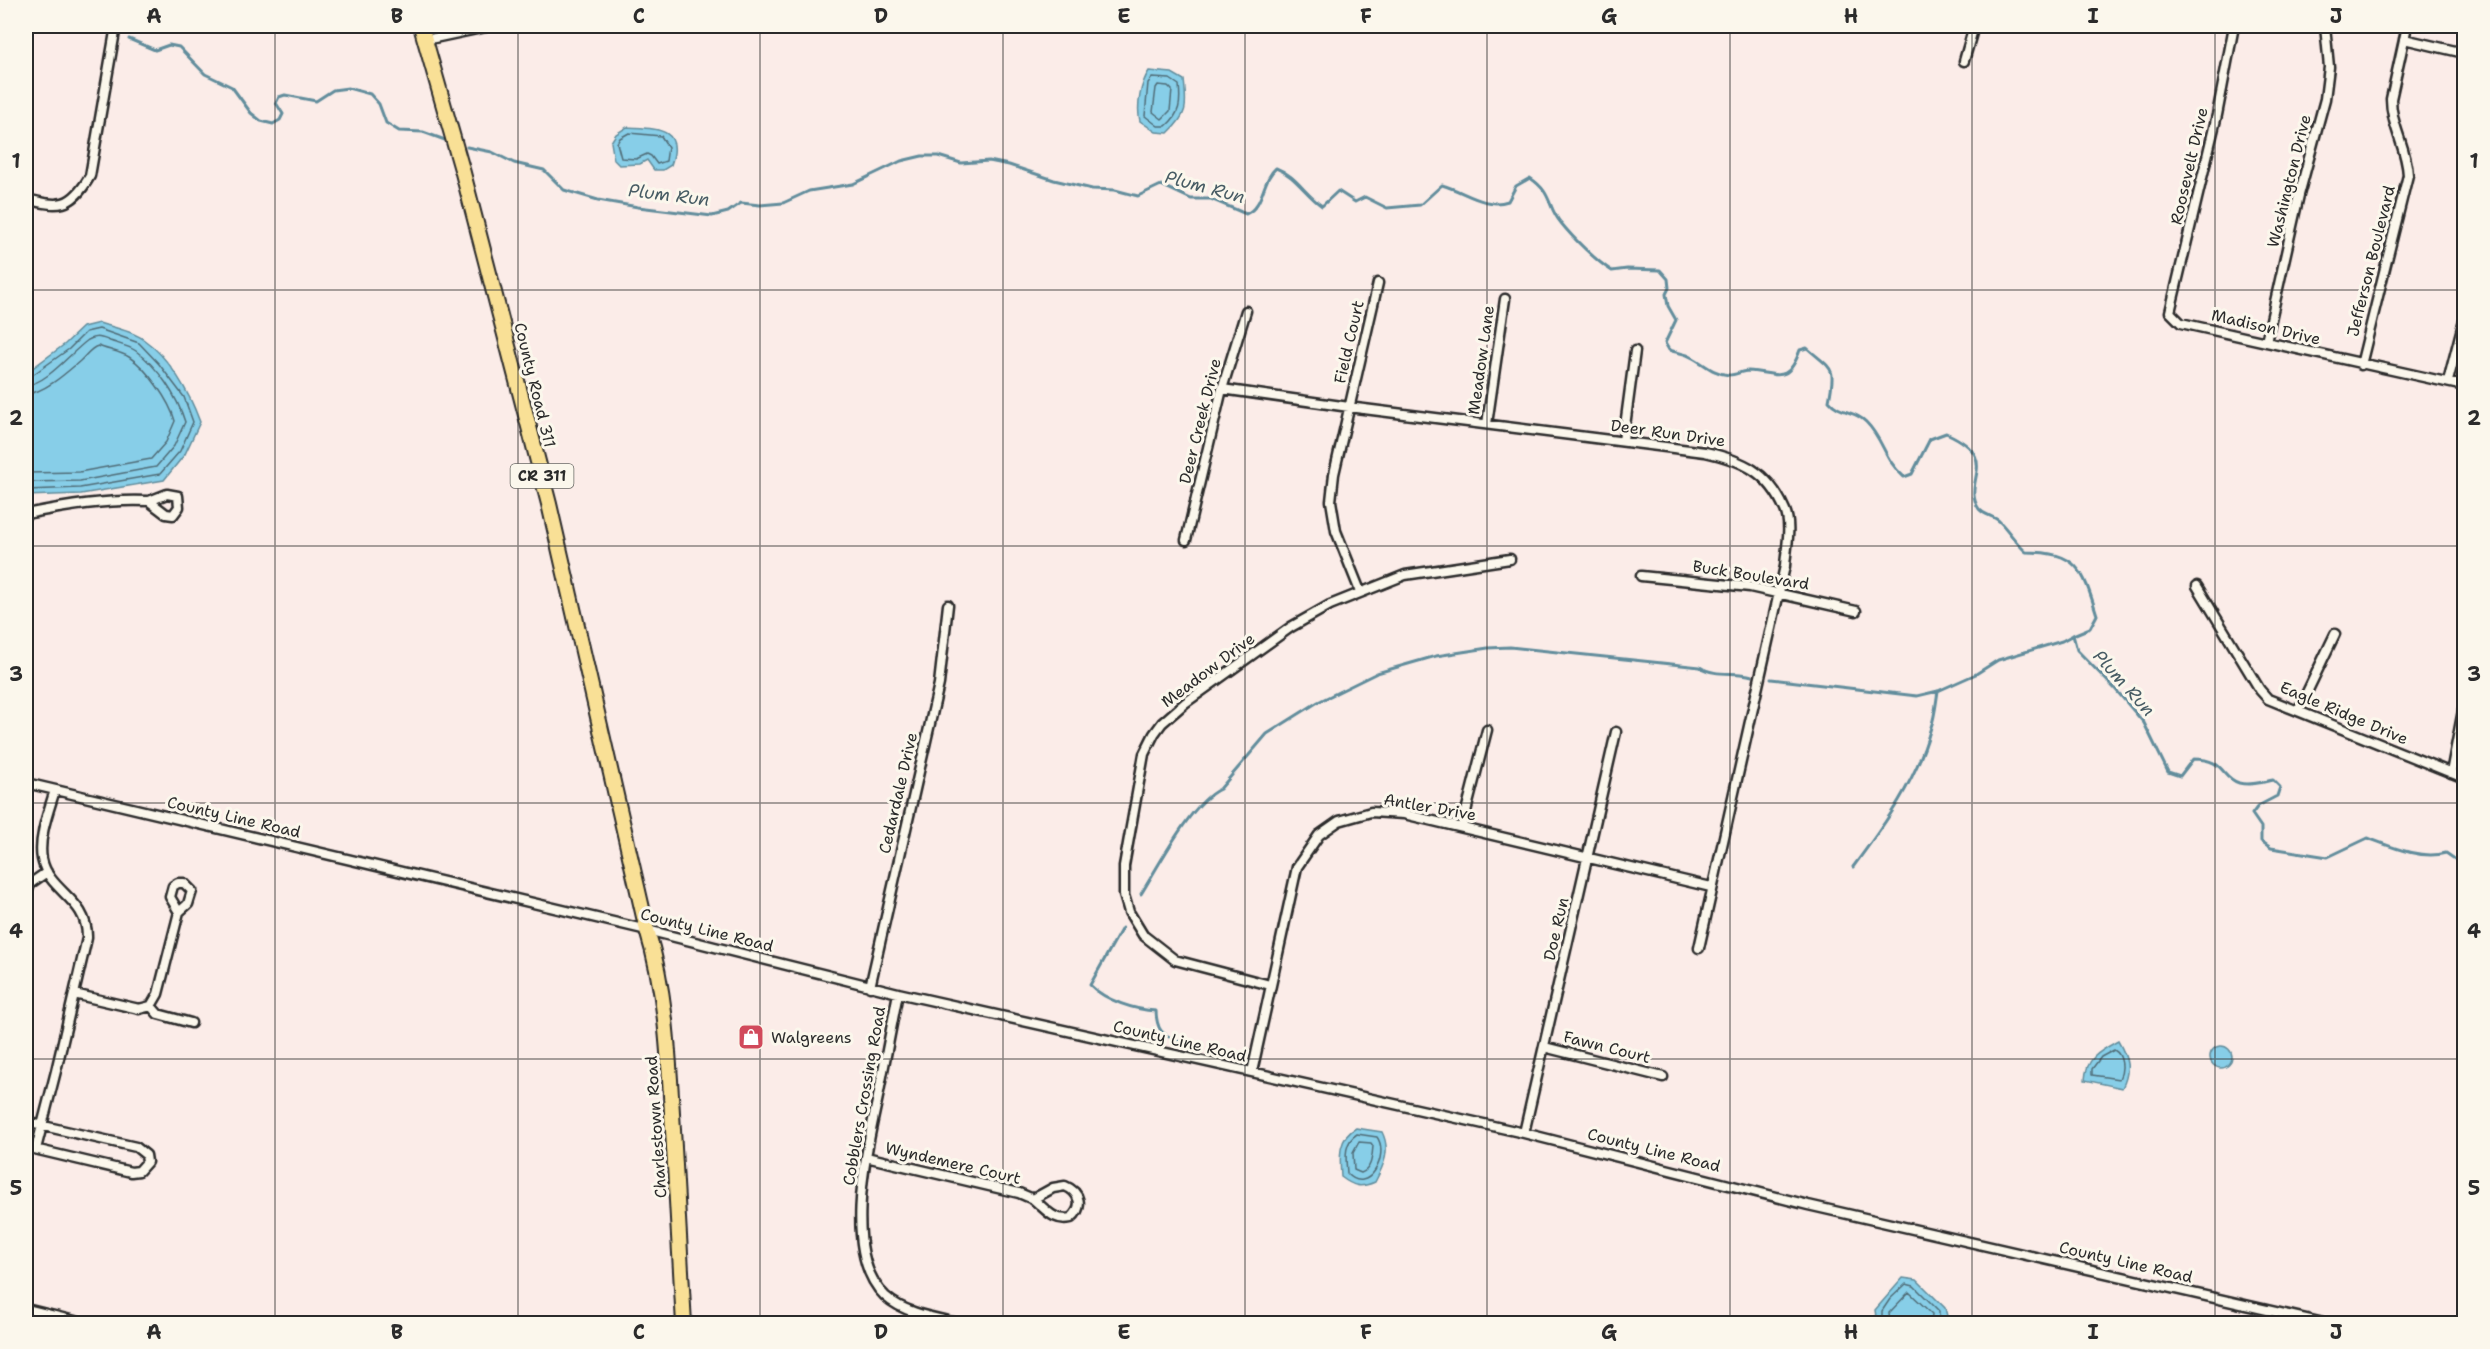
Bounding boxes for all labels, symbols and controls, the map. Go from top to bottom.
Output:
text: A [146,3,162,29]
text: B [391,3,403,29]
text: C [633,3,645,29]
text: D [874,3,888,29]
text: E [1117,3,1131,29]
text: F [1360,3,1372,29]
text: G [1601,3,1617,29]
text: H [1844,3,1858,29]
text: I [2087,3,2099,29]
text: J [2330,3,2343,29]
street label: Roosevelt Drive [2165,105,2213,227]
street label: Washington Drive [2262,112,2316,250]
text: 1 [11,148,21,174]
text: 1 [2469,148,2479,174]
water label: Plum Run [1162,165,1248,209]
water label: Plum Run [627,178,711,212]
street label: Jefferson Boulevard [2342,183,2400,339]
street label: Field Court [1329,298,1369,386]
street label: Meadow Lane [1463,304,1499,416]
street label: Madison Drive [2209,304,2323,350]
street label: County Road 311 [509,320,561,450]
street label: Deer Creek Drive [1174,356,1226,486]
text: 2 [9,405,23,431]
text: 2 [2467,405,2481,431]
street label: Deer Run Drive [1609,415,1727,451]
road number: CR 311 [510,464,574,488]
street label: Buck Boulevard [1691,555,1811,595]
street label: Meadow Drive [1157,628,1259,712]
water label: Plum Run [2088,645,2160,721]
text: 3 [9,661,23,687]
text: 3 [2467,661,2481,687]
street label: Eagle Ridge Drive [2277,677,2411,749]
street label: Cedardale Drive [874,730,922,856]
street label: Antler Drive [1382,789,1478,825]
street label: County Line Road [165,791,303,843]
street label: Doe Run [1539,895,1573,963]
street label: County Line Road [638,903,776,957]
text: 4 [9,918,23,944]
text: 4 [2467,918,2481,944]
street label: Cobblers Crossing Road [838,1005,890,1187]
street label: County Line Road [1111,1015,1249,1067]
shop icon: Walgreens [736,1022,766,1052]
street label: Fawn Court [1561,1026,1653,1068]
place label: Walgreens [771,1027,852,1048]
street label: Charlestown Road [641,1055,671,1199]
street label: County Line Road [1585,1123,1723,1177]
street label: Wyndemere Court [883,1137,1023,1189]
text: 5 [10,1175,22,1201]
text: 5 [2468,1175,2480,1201]
street label: County Line Road [2057,1236,2195,1288]
text: A [146,1319,162,1345]
text: B [391,1319,403,1345]
text: C [633,1319,645,1345]
text: D [874,1319,888,1345]
text: E [1117,1319,1131,1345]
text: F [1360,1319,1372,1345]
text: G [1601,1319,1617,1345]
text: H [1844,1319,1858,1345]
text: I [2087,1319,2099,1345]
text: J [2330,1319,2343,1345]

